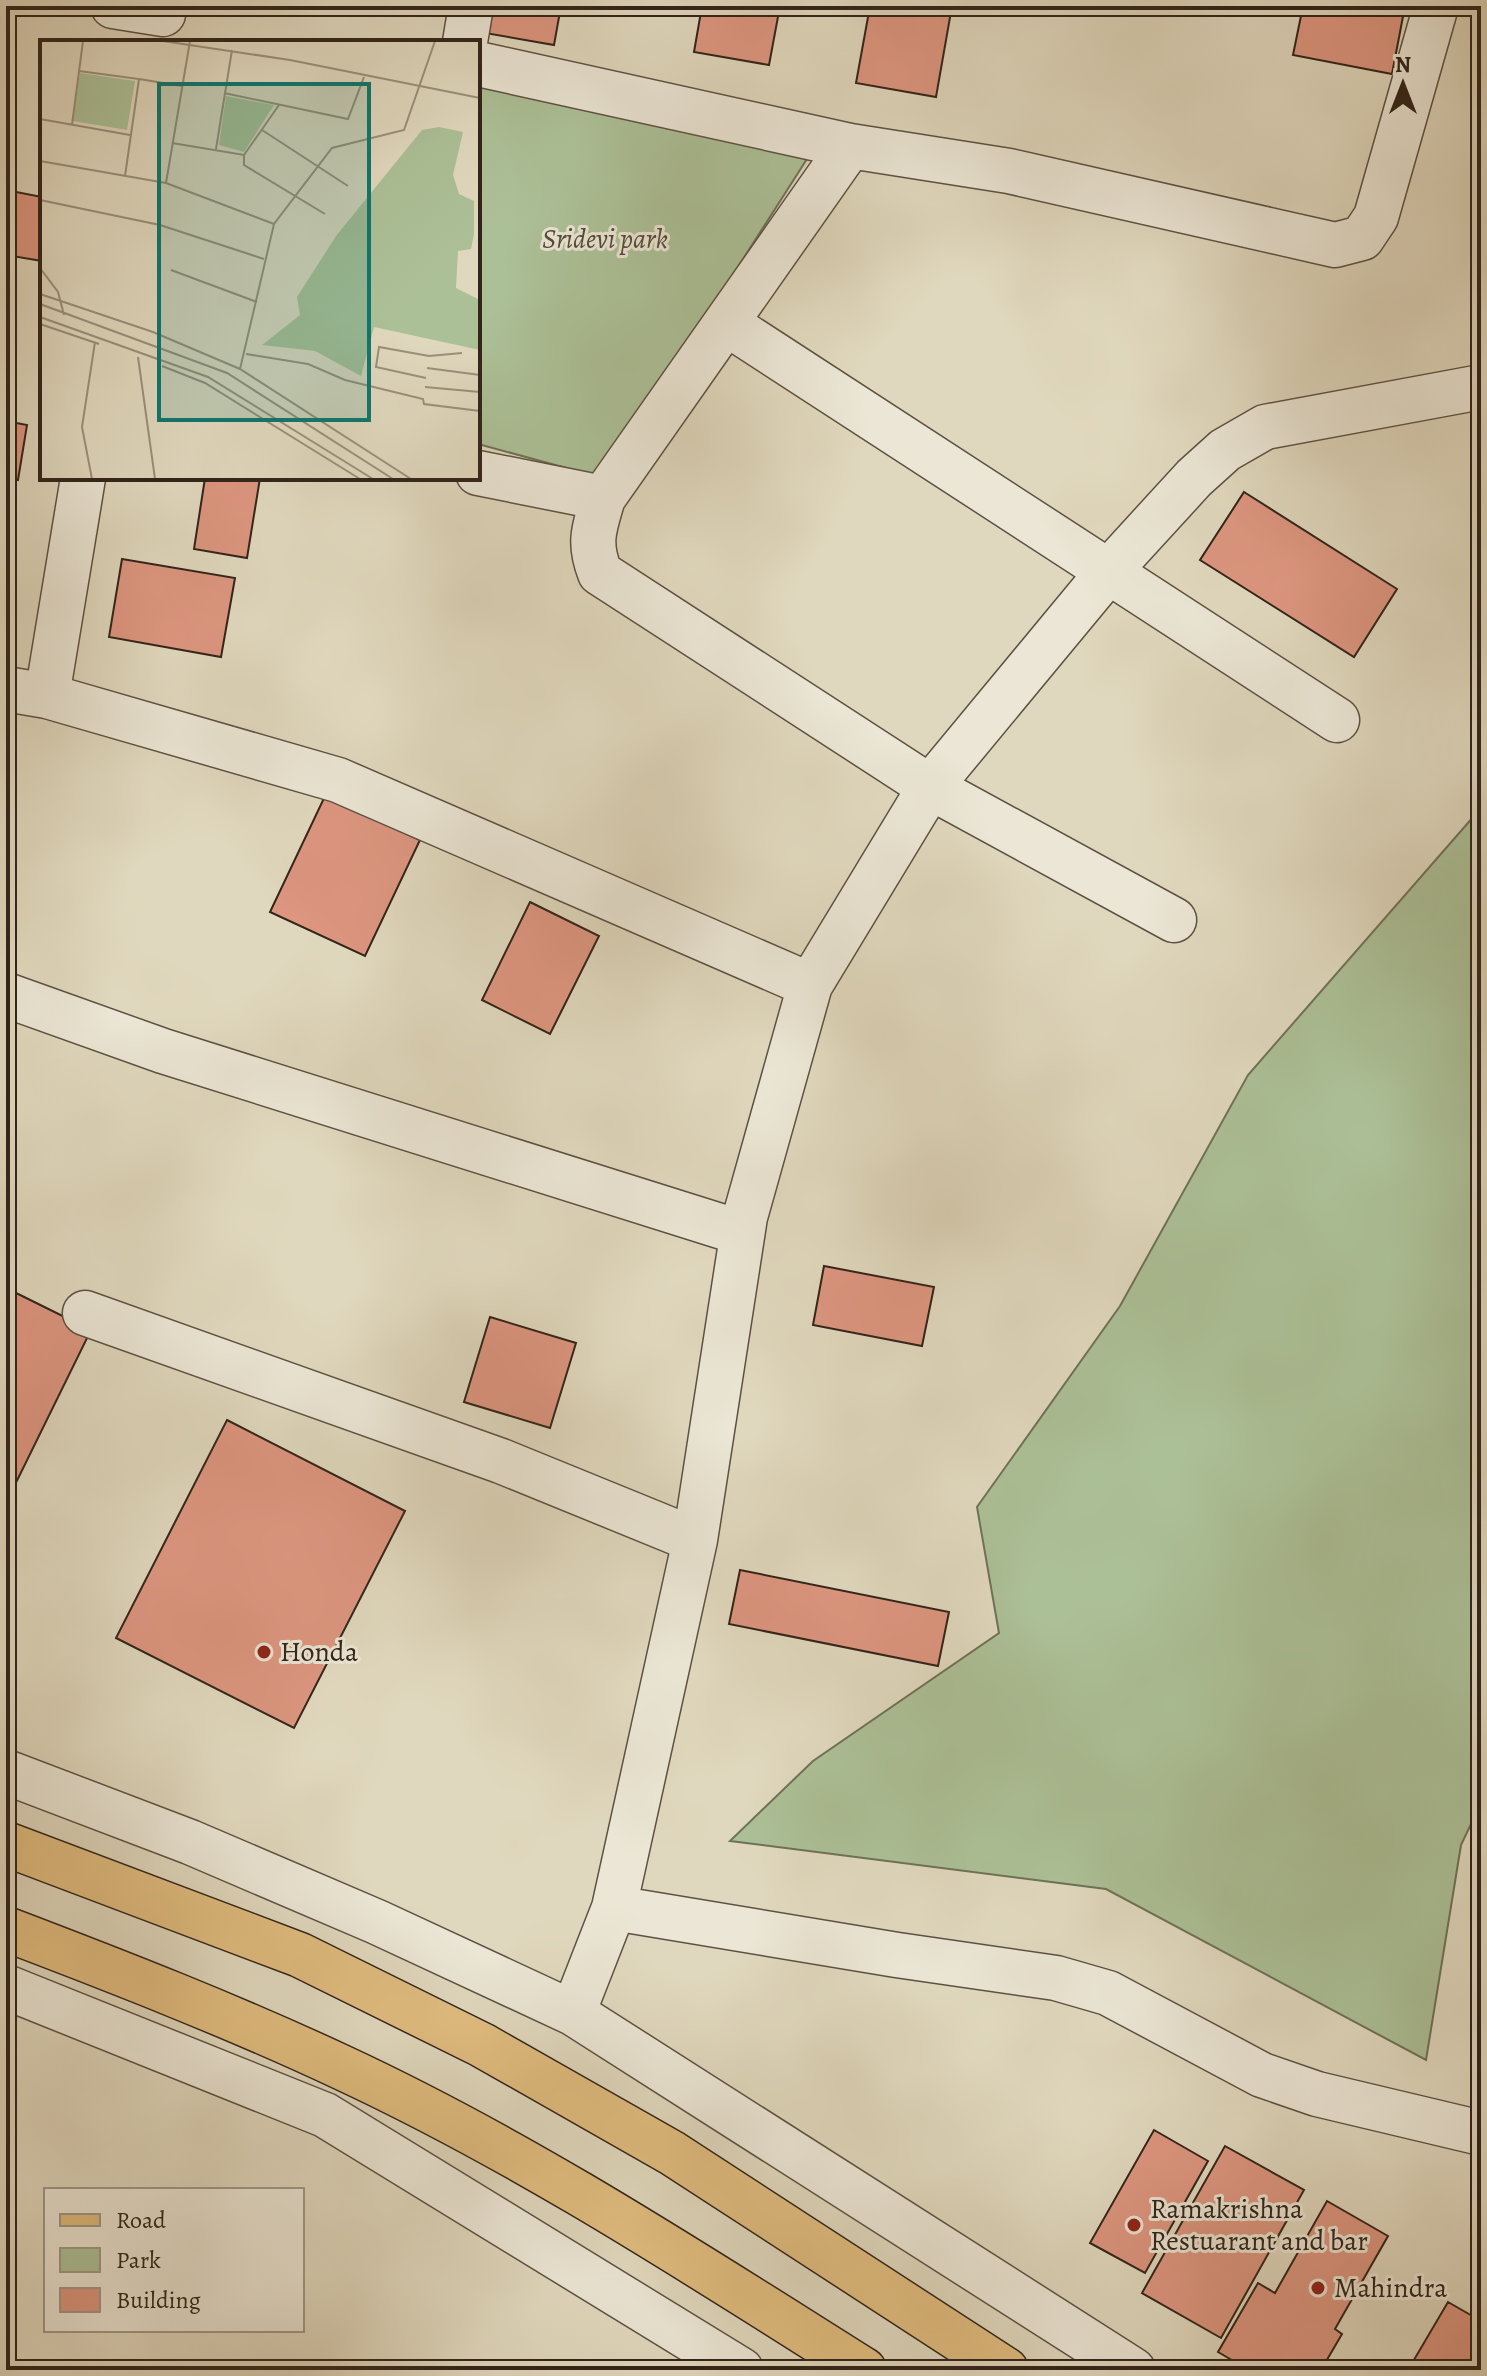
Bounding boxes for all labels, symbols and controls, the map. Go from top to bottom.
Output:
inset map [40,40,480,480]
north arrow [1363,44,1443,124]
text: N [1395,50,1411,80]
park label: Sridevi park [542,220,668,258]
place label: Honda [280,1633,358,1671]
marker: Honda [255,1643,273,1661]
legend [44,2188,304,2332]
place label: Ramakrishna Restuarant and bar [1150,2190,1368,2260]
text: Road [116,2204,166,2236]
marker: Ramakrishna Restuarant and bar [1125,2216,1143,2234]
text: Park [116,2244,161,2276]
place label: Mahindra [1334,2269,1447,2307]
marker: Mahindra [1309,2279,1327,2297]
text: Building [116,2284,201,2316]

